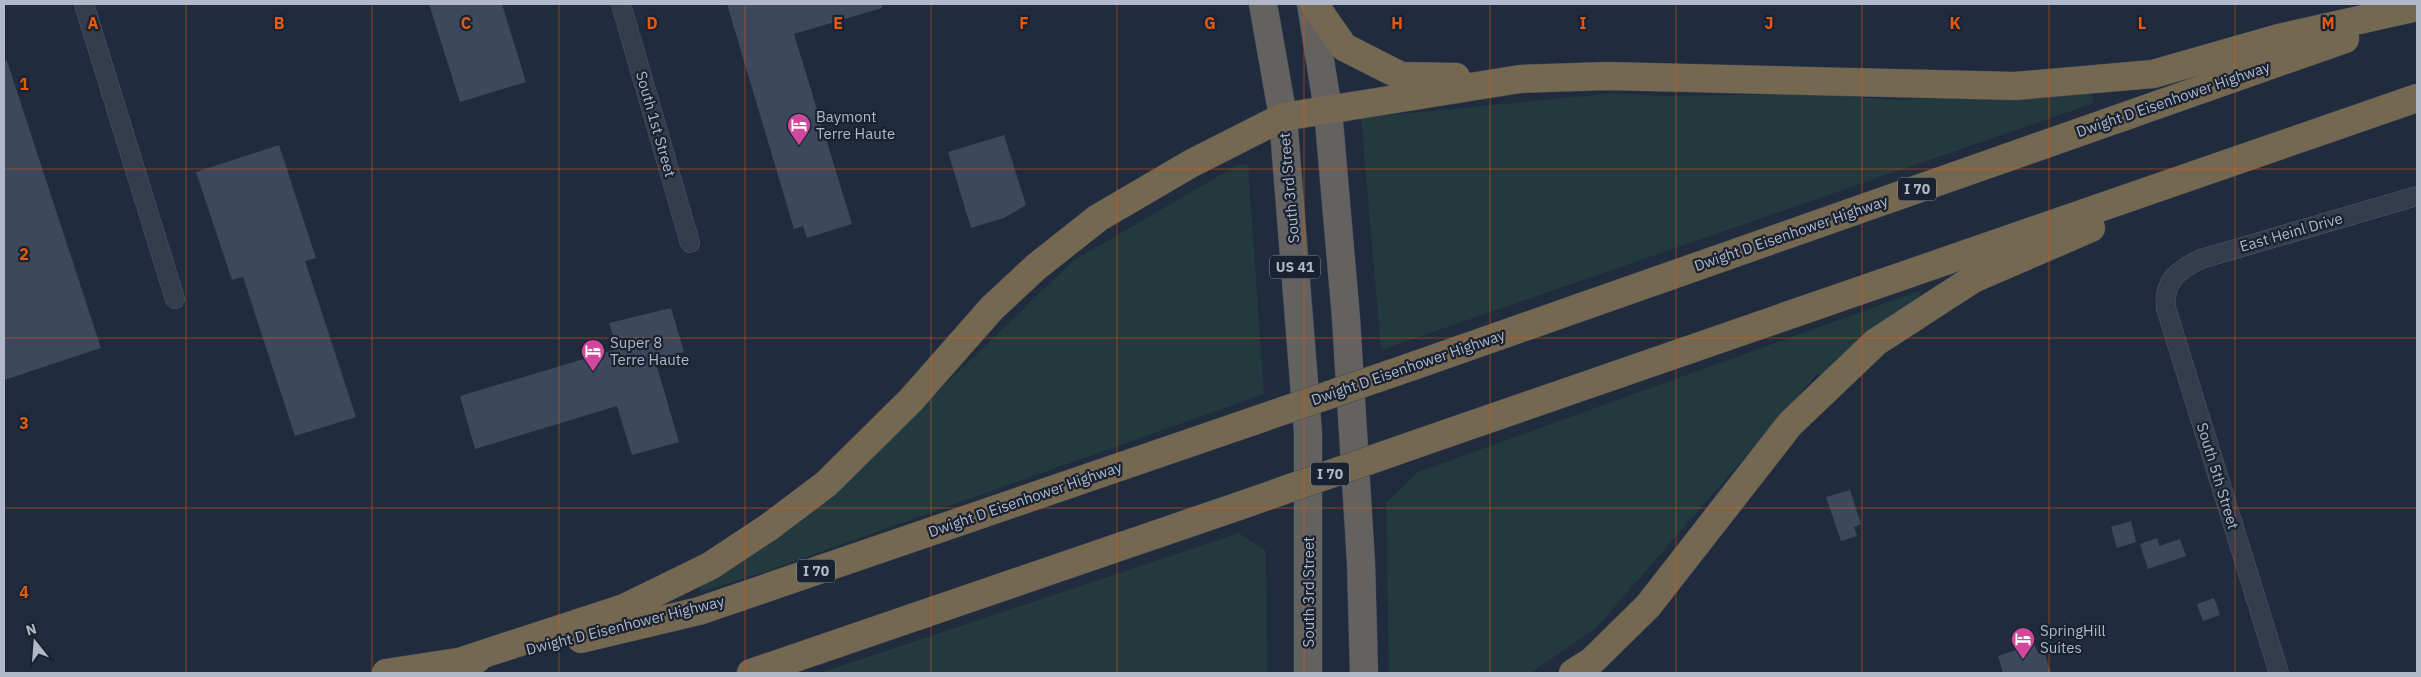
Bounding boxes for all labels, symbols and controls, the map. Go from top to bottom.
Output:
text: A [88,13,99,33]
text: B [274,13,285,33]
text: C [461,13,471,33]
text: D [646,13,658,33]
text: E [833,13,843,33]
text: F [1019,13,1029,33]
text: G [1204,13,1216,33]
text: H [1391,13,1403,33]
text: I [1580,13,1587,33]
text: J [1765,13,1773,33]
text: K [1949,13,1961,33]
text: L [2138,13,2146,33]
text: M [2321,13,2335,33]
street label: Dwight D Eisenhower Highway [2074,57,2273,141]
street label: South 1st Street [632,69,680,179]
text: 1 [19,74,29,94]
place label: Baymont Terre Haute [816,107,895,143]
hotel icon: Baymont Terre Haute [786,112,812,146]
street label: South 3rd Street [1275,132,1303,244]
road number: I 70 [1898,178,1936,200]
street label: Dwight D Eisenhower Highway [1692,191,1891,275]
street label: East Heinl Drive [2237,208,2345,256]
text: 2 [19,244,29,264]
road number: US 41 [1270,256,1320,278]
street label: Dwight D Eisenhower Highway [1309,325,1508,409]
place label: Super 8 Terre Haute [610,333,689,369]
hotel icon: Super 8 Terre Haute [580,338,606,372]
text: 3 [19,413,29,433]
street label: South 5th Street [2193,420,2243,532]
street label: Dwight D Eisenhower Highway [926,457,1125,541]
road number: I 70 [1311,462,1349,486]
street label: South 3rd Street [1299,537,1318,647]
road number: I 70 [797,560,835,582]
text: 4 [19,582,29,602]
street label: Dwight D Eisenhower Highway [524,591,727,659]
north arrow [10,617,60,667]
text: N [24,619,39,640]
place label: SpringHill Suites [2040,621,2106,657]
hotel icon: SpringHill Suites [2010,626,2036,660]

